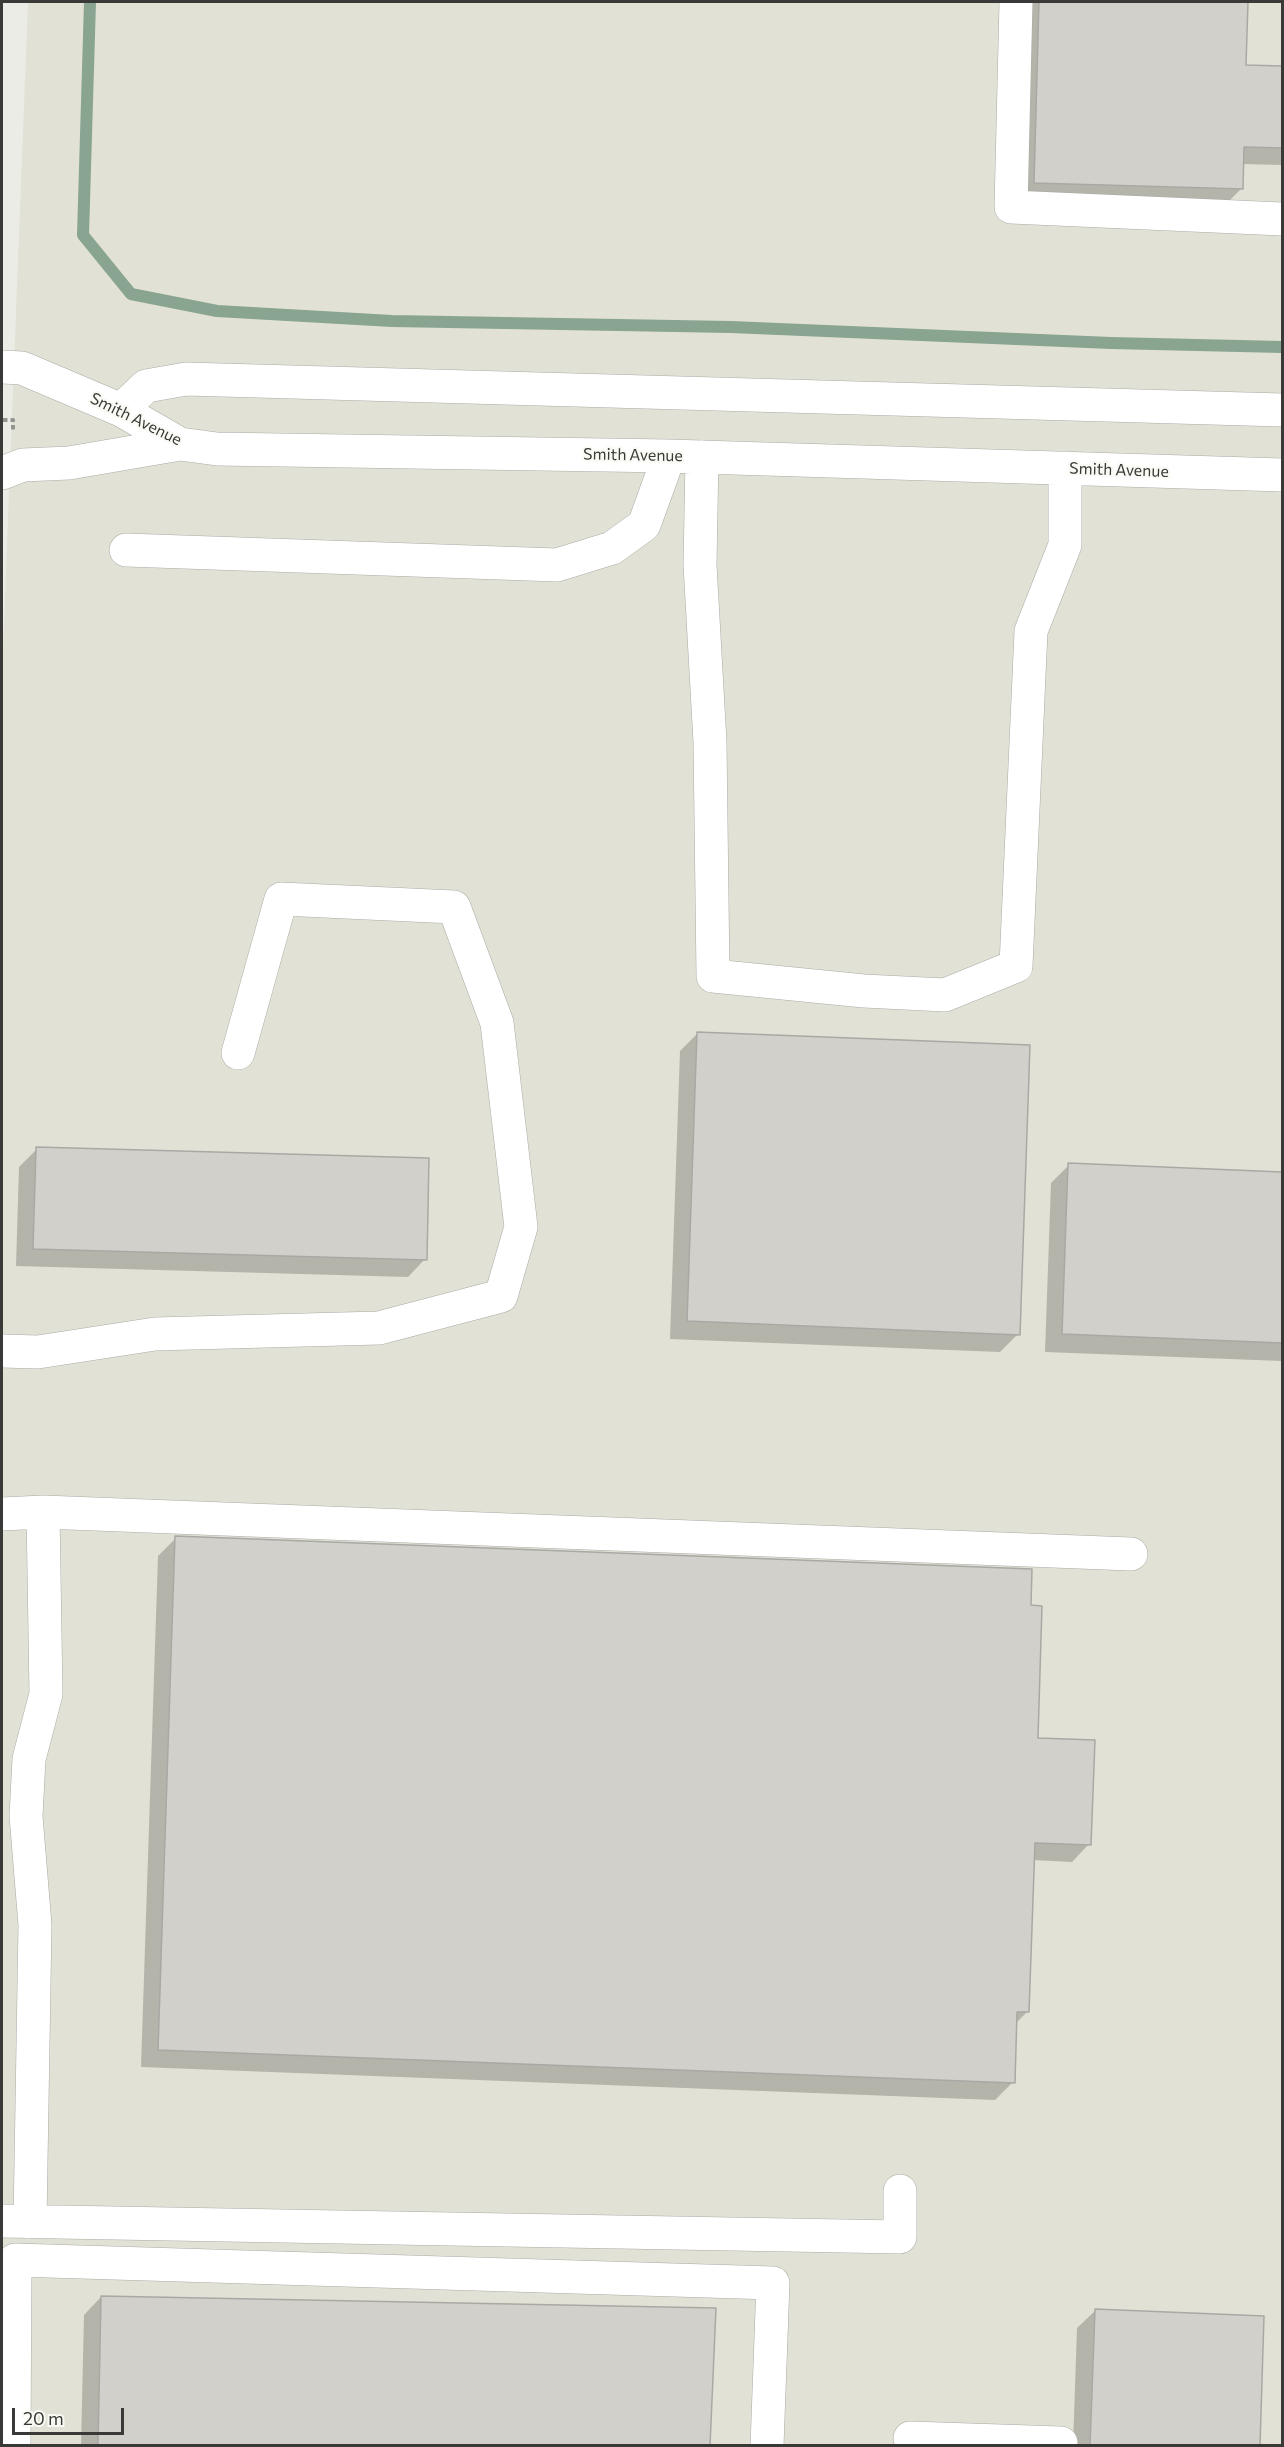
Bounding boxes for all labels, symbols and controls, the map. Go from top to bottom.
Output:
street label: Smith Avenue [87,389,185,449]
street label: Smith Avenue [583,445,683,465]
street label: Smith Avenue [1069,459,1169,481]
scale bar [15,2396,128,2434]
text: 20 m [23,2407,64,2429]

